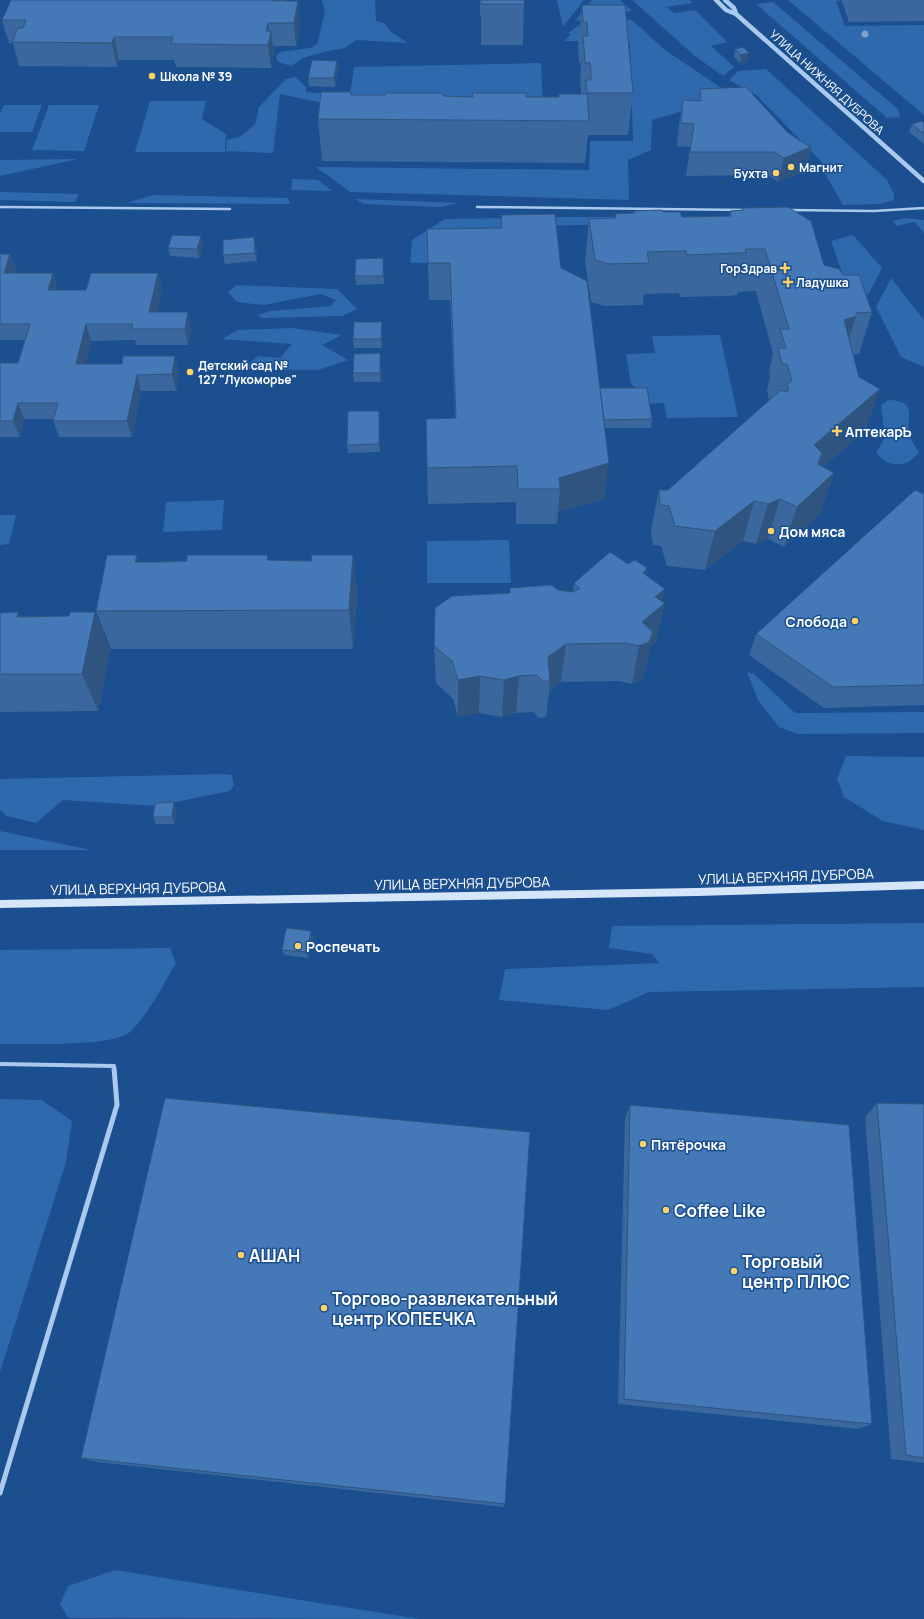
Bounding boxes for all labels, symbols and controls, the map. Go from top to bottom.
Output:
street label: УЛИЦА НИЖНЯЯ ДУБРОВА [766,26,888,138]
place label: Школа № 39 [160,68,232,85]
marker: Школа № 39 [147,71,157,81]
place label: Магнит [799,159,844,176]
marker: Магнит [786,162,796,172]
place label: Бухта [734,165,768,182]
marker: Бухта [771,168,781,178]
place label: ГорЗдрав [720,260,777,277]
marker: ГорЗдрав [780,263,790,273]
place label: Ладушка [796,274,849,291]
marker: Ладушка [783,277,793,287]
place label: Детский сад № 127 "Лукоморье" [198,357,297,388]
marker: Детский сад № 127 "Лукоморье" [185,367,195,377]
place label: АптекарЪ [845,422,911,441]
marker: АптекарЪ [832,426,842,436]
place label: Дом мяса [779,522,845,541]
marker: Дом мяса [766,526,776,536]
place label: Слобода [786,612,847,631]
marker: Слобода [850,616,860,626]
street label: УЛИЦА ВЕРХНЯЯ ДУБРОВА [698,863,874,889]
street label: УЛИЦА ВЕРХНЯЯ ДУБРОВА [374,872,550,894]
street label: УЛИЦА ВЕРХНЯЯ ДУБРОВА [50,877,226,899]
place label: Роспечать [306,937,380,956]
marker: Роспечать [293,941,303,951]
place label: Пятёрочка [651,1135,726,1154]
marker: Пятёрочка [638,1139,648,1149]
place label: Coffee Like [674,1199,766,1222]
marker: Coffee Like [661,1205,671,1215]
place label: АШАН [249,1244,300,1267]
marker: АШАН [236,1250,246,1260]
place label: Торговый центр ПЛЮС [742,1250,850,1293]
marker: Торговый центр ПЛЮС [729,1266,739,1276]
place label: Торгово-развлекательный центр КОПЕЕЧКА [332,1287,558,1330]
marker: Торгово-развлекательный центр КОПЕЕЧКА [319,1303,329,1313]

